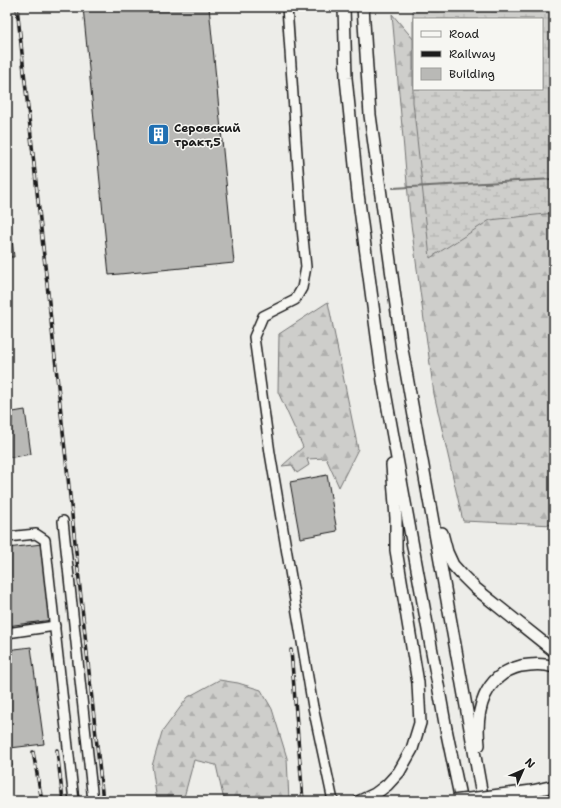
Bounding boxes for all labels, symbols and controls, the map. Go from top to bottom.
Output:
legend [413,18,543,90]
text: Road [449,26,480,42]
text: Railway [449,46,496,62]
text: Building [449,66,495,82]
place label: Серовский тракт,5 [174,120,241,150]
building icon: Серовский тракт,5 [145,122,171,148]
north arrow [503,750,543,790]
text: N [521,755,538,772]

